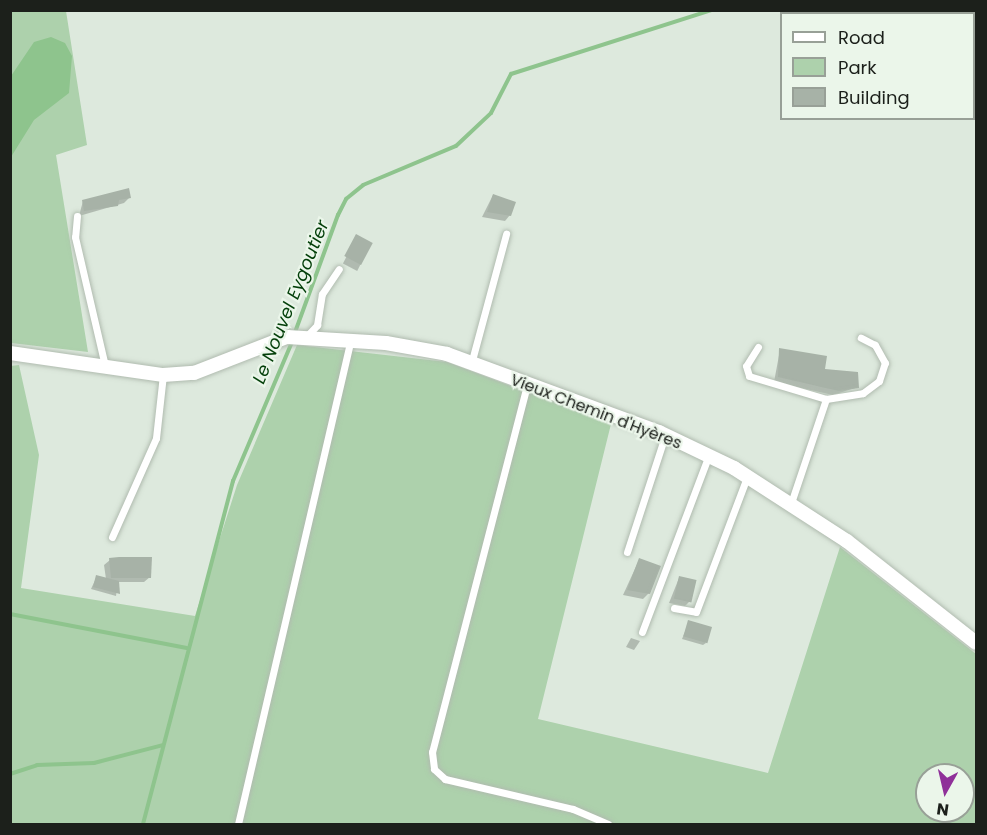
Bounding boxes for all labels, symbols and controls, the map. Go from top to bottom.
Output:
legend [780,12,975,120]
text: Road [838,25,885,50]
text: Park [838,55,877,80]
text: Building [838,85,910,110]
water label: Le Nouvel Eygoutier [248,217,334,387]
street label: Vieux Chemin d'Hyères [508,370,684,454]
north arrow [915,763,975,823]
text: N [935,797,950,822]

